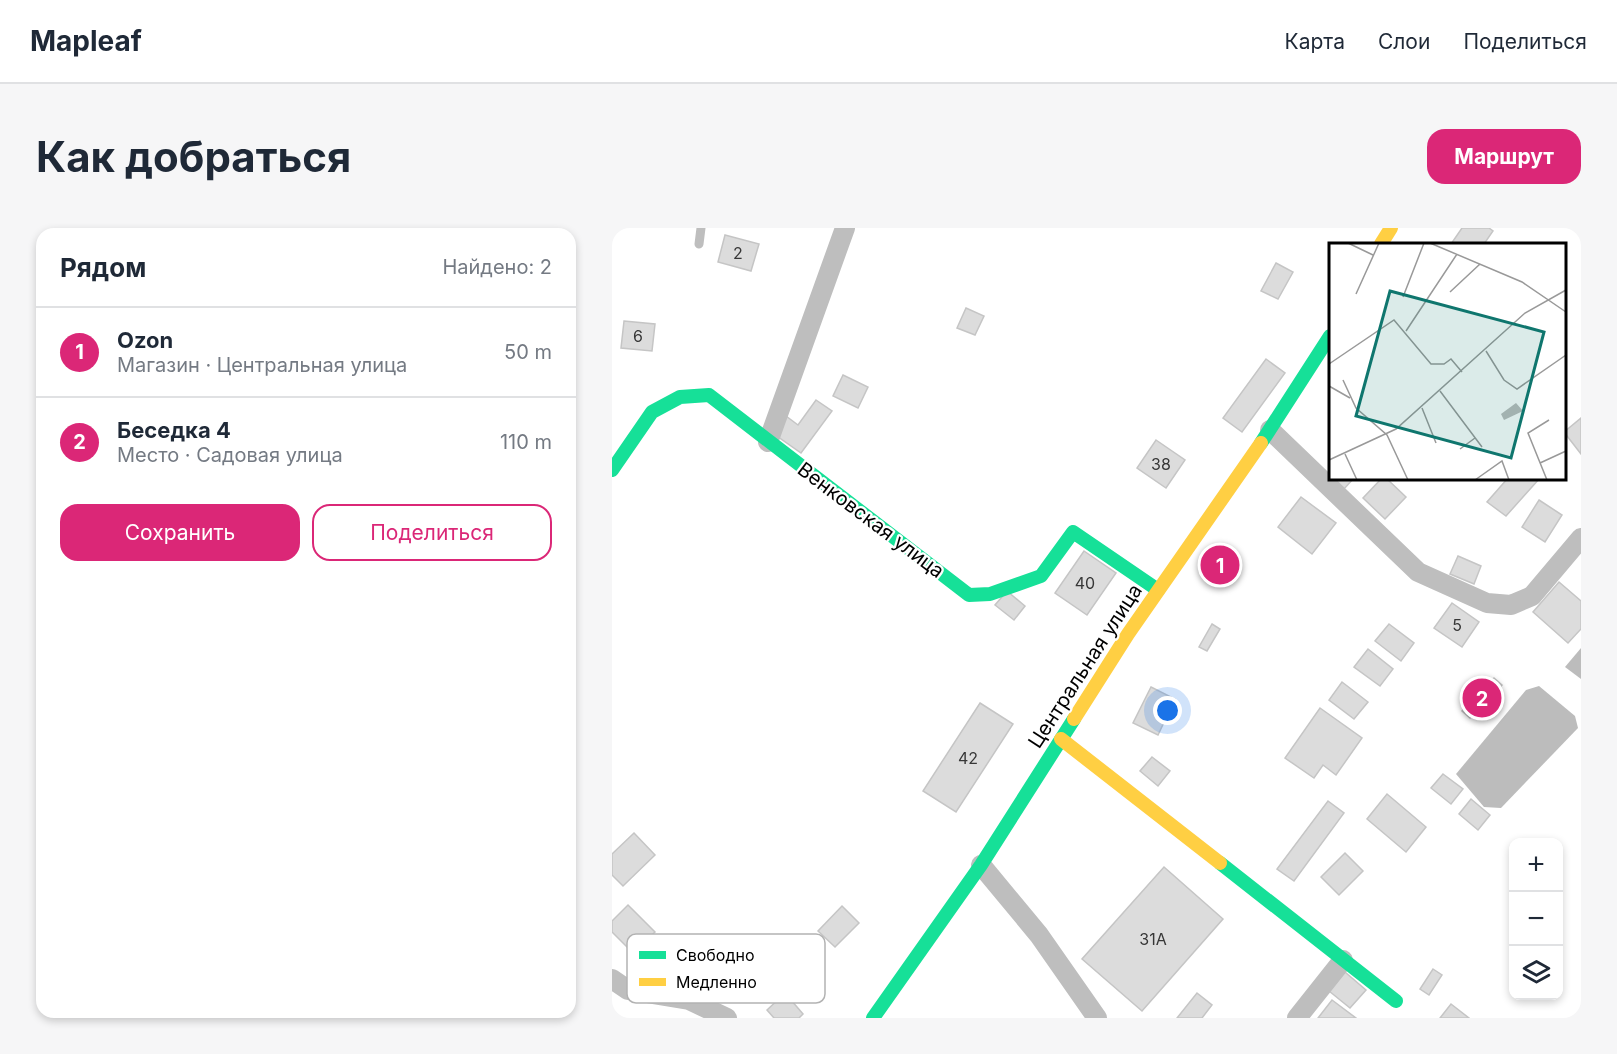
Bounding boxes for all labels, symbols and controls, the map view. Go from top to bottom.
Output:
text: Mapleaf [30,24,142,58]
text: Карта [1285,29,1345,54]
text: Слои [1378,29,1430,54]
text: Поделиться [1463,29,1587,54]
button: Маршрут [1427,129,1581,184]
text: Как добраться [36,131,351,182]
house number: 2 [733,243,743,263]
inset map [1329,243,1566,480]
text: Рядом [60,252,146,283]
text: Найдено: 2 [442,255,552,279]
house number: 6 [633,326,643,346]
text: Ozon [117,327,173,353]
text: 1 [75,340,84,364]
text: 50 m [504,340,552,364]
text: Магазин · Центральная улица [117,353,407,377]
text: Беседка 4 [117,417,231,443]
text: 2 [73,430,86,454]
text: 110 m [500,430,552,454]
text: Место · Садовая улица [117,443,343,467]
house number: 38 [1151,454,1171,474]
street label: Венковская улица [793,457,949,583]
button: Сохранить [60,504,300,561]
button: Поделиться [312,504,552,561]
pin: 1 [1200,542,1240,588]
house number: 40 [1075,573,1095,593]
street label: Центральная улица [1023,580,1147,752]
house number: 5 [1452,615,1462,635]
pin: 2 [1462,676,1502,720]
your location [1153,696,1182,725]
house number: 42 [958,748,978,768]
map controls [1509,838,1563,1000]
button: + [1509,838,1563,892]
button: − [1509,892,1563,946]
house number: 31А [1139,929,1167,949]
legend [627,934,825,1003]
text: Свободно [676,945,755,965]
button: layers [1509,946,1563,1000]
text: Медленно [676,972,757,992]

